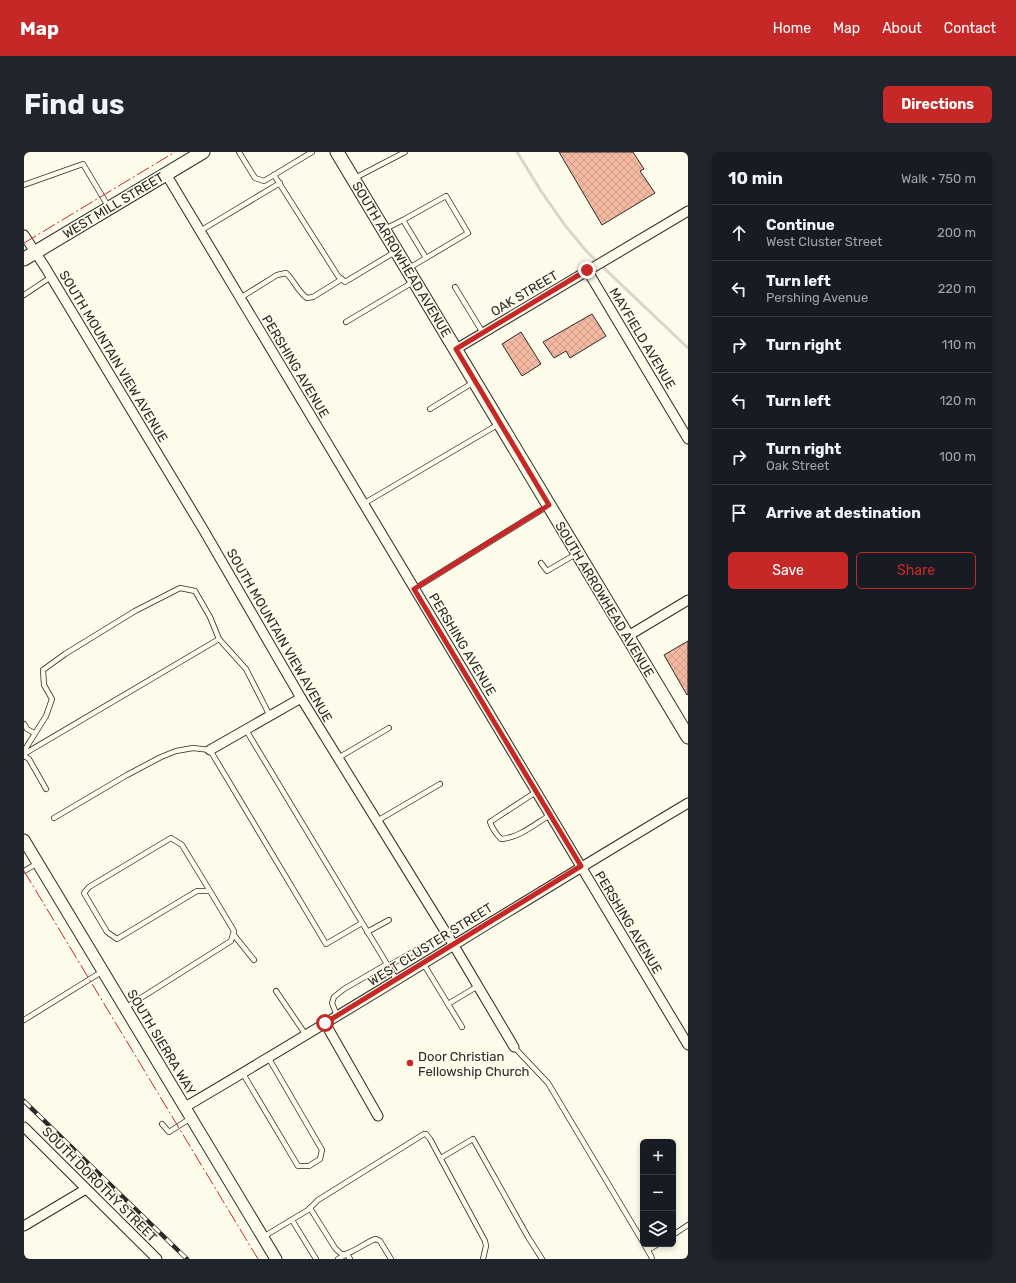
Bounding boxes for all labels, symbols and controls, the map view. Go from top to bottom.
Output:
text: Map [20,17,59,40]
text: Home [773,20,811,37]
text: Map [833,20,860,37]
text: About [882,20,922,37]
text: Contact [944,20,996,37]
button: Directions [883,86,992,123]
text: Find us [24,88,124,121]
text: 10 min [728,168,783,188]
street label: WEST MILL STREET [60,169,167,242]
text: Walk · 750 m [901,171,976,186]
street label: SOUTH ARROWHEAD AVENUE [349,179,454,340]
text: Continue [766,216,835,234]
icon: ahead [728,222,750,244]
text: 200 m [937,225,976,240]
text: West Cluster Street [766,234,882,249]
route end [578,261,596,279]
street label: OAK STREET [488,267,561,319]
street label: SOUTH MOUNTAIN VIEW AVENUE [56,268,171,445]
text: Turn left [766,272,831,290]
icon: left [728,278,750,300]
text: 220 m [938,281,976,296]
street label: MAYFIELD AVENUE [606,285,679,392]
text: Pershing Avenue [766,290,868,305]
street label: PERSHING AVENUE [259,312,332,420]
icon: right [728,334,750,356]
text: Turn right [766,336,841,354]
text: 110 m [942,337,976,352]
icon: left [728,390,750,412]
text: Turn left [766,392,831,410]
text: 120 m [940,393,976,408]
text: Turn right [766,440,841,458]
icon: right [728,446,750,468]
text: 100 m [939,449,976,464]
text: Oak Street [766,458,829,473]
icon: arrive [728,502,750,524]
text: Arrive at destination [766,504,921,522]
street label: SOUTH ARROWHEAD AVENUE [552,519,657,680]
street label: SOUTH MOUNTAIN VIEW AVENUE [224,546,335,725]
button: Save [728,552,848,589]
button: Share [856,552,976,589]
street label: PERSHING AVENUE [426,590,499,698]
street label: PERSHING AVENUE [592,868,665,976]
street label: WEST CLUSTER STREET [365,900,496,989]
street label: SOUTH SIERRA WAY [124,987,199,1098]
route start [316,1014,334,1032]
place label: Door Christian Fellowship Church [418,1049,530,1079]
marker: Door Christian Fellowship Church [405,1058,415,1068]
street label: SOUTH DOROTHY STREET [39,1124,161,1245]
map controls [640,1139,676,1247]
button: + [640,1139,676,1175]
button: − [640,1175,676,1211]
button: layers [640,1211,676,1247]

